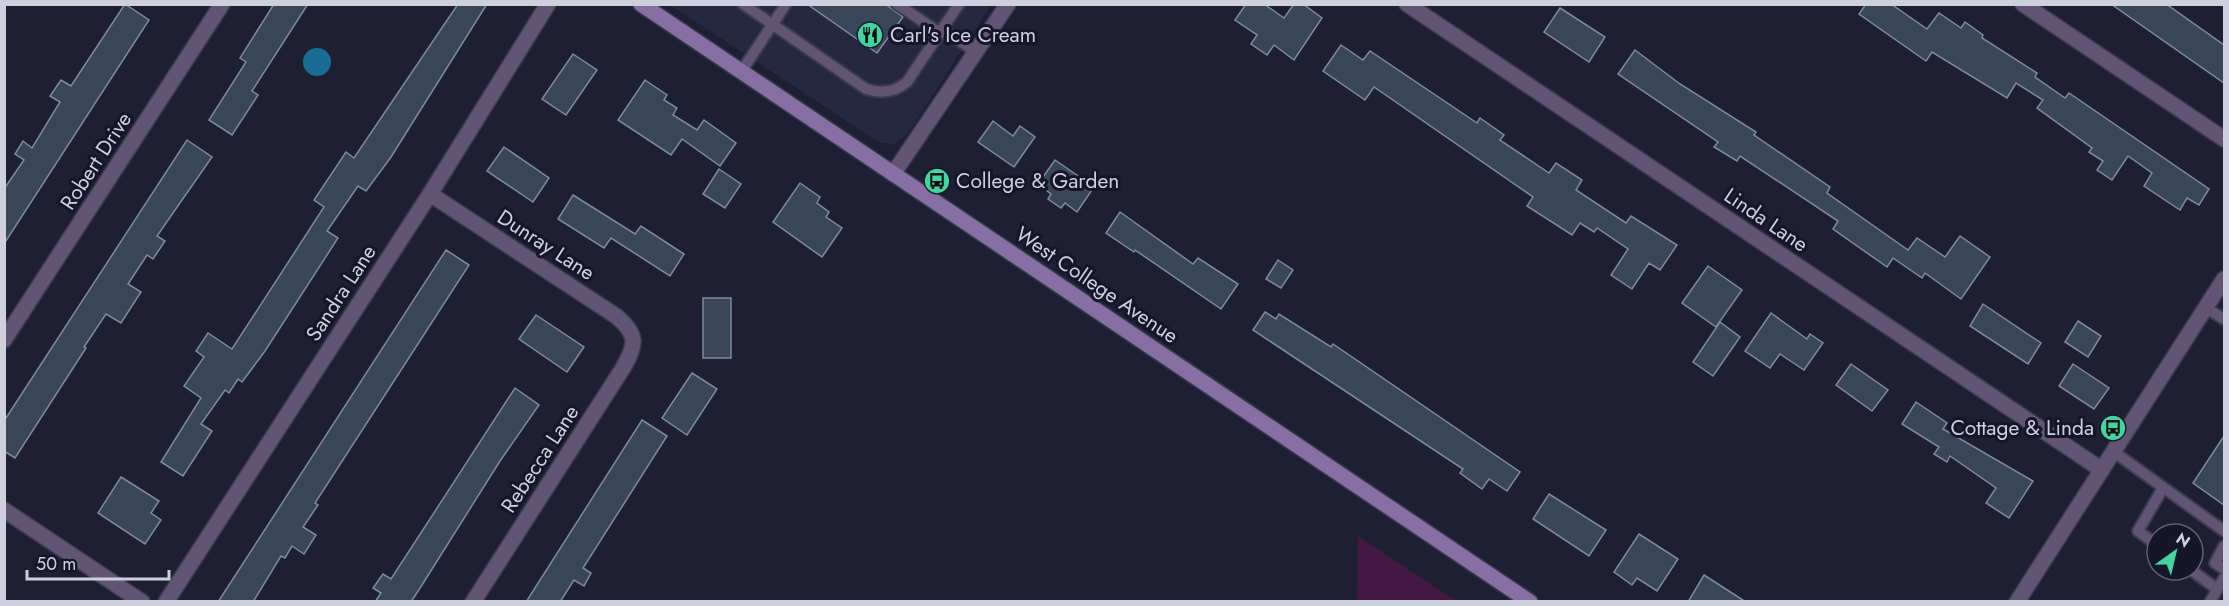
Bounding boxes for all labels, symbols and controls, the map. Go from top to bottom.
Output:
restaurant icon: Carl's Ice Cream [855,20,885,50]
place label: Carl's Ice Cream [890,20,1036,50]
street label: Robert Drive [53,106,139,216]
bus stop icon: College & Garden [922,166,952,196]
place label: College & Garden [956,166,1119,196]
street label: Linda Lane [1718,181,1814,259]
street label: Dunray Lane [492,202,601,288]
street label: West College Avenue [1010,219,1185,351]
street label: Sandra Lane [299,239,384,347]
street label: Rebecca Lane [494,399,586,519]
place label: Cottage & Linda [1950,413,2094,443]
bus stop icon: Cottage & Linda [2098,413,2128,443]
north arrow [2145,522,2205,582]
text: N [2171,527,2195,553]
scale bar [27,543,170,581]
text: 50 m [36,551,76,577]

